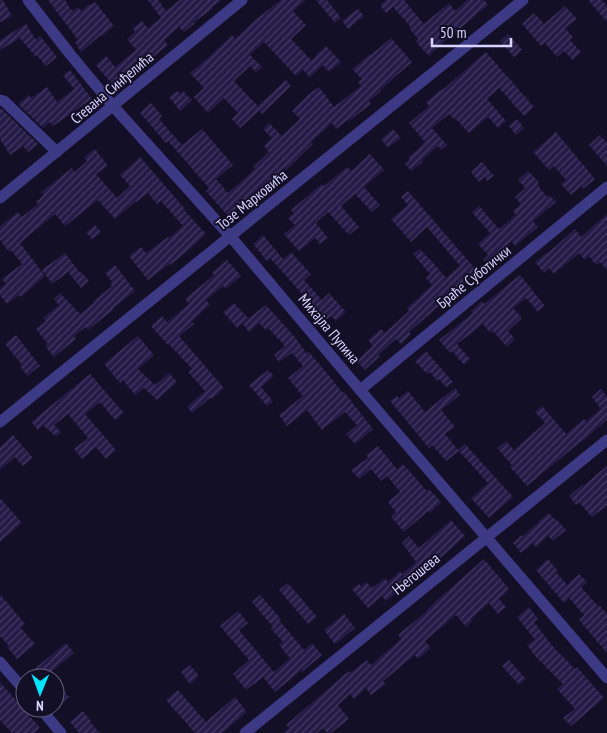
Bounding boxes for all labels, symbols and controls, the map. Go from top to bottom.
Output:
scale bar [432,15,511,47]
text: 50 m [440,23,466,42]
street label: Стевана Синђелића [66,47,157,128]
street label: Тозе Марковића [212,165,291,234]
street label: Браће Суботички [433,241,515,312]
street label: Михајла Пупина [294,290,364,368]
street label: Његошева [388,549,443,599]
north arrow [15,668,65,718]
text: N [36,697,44,715]

